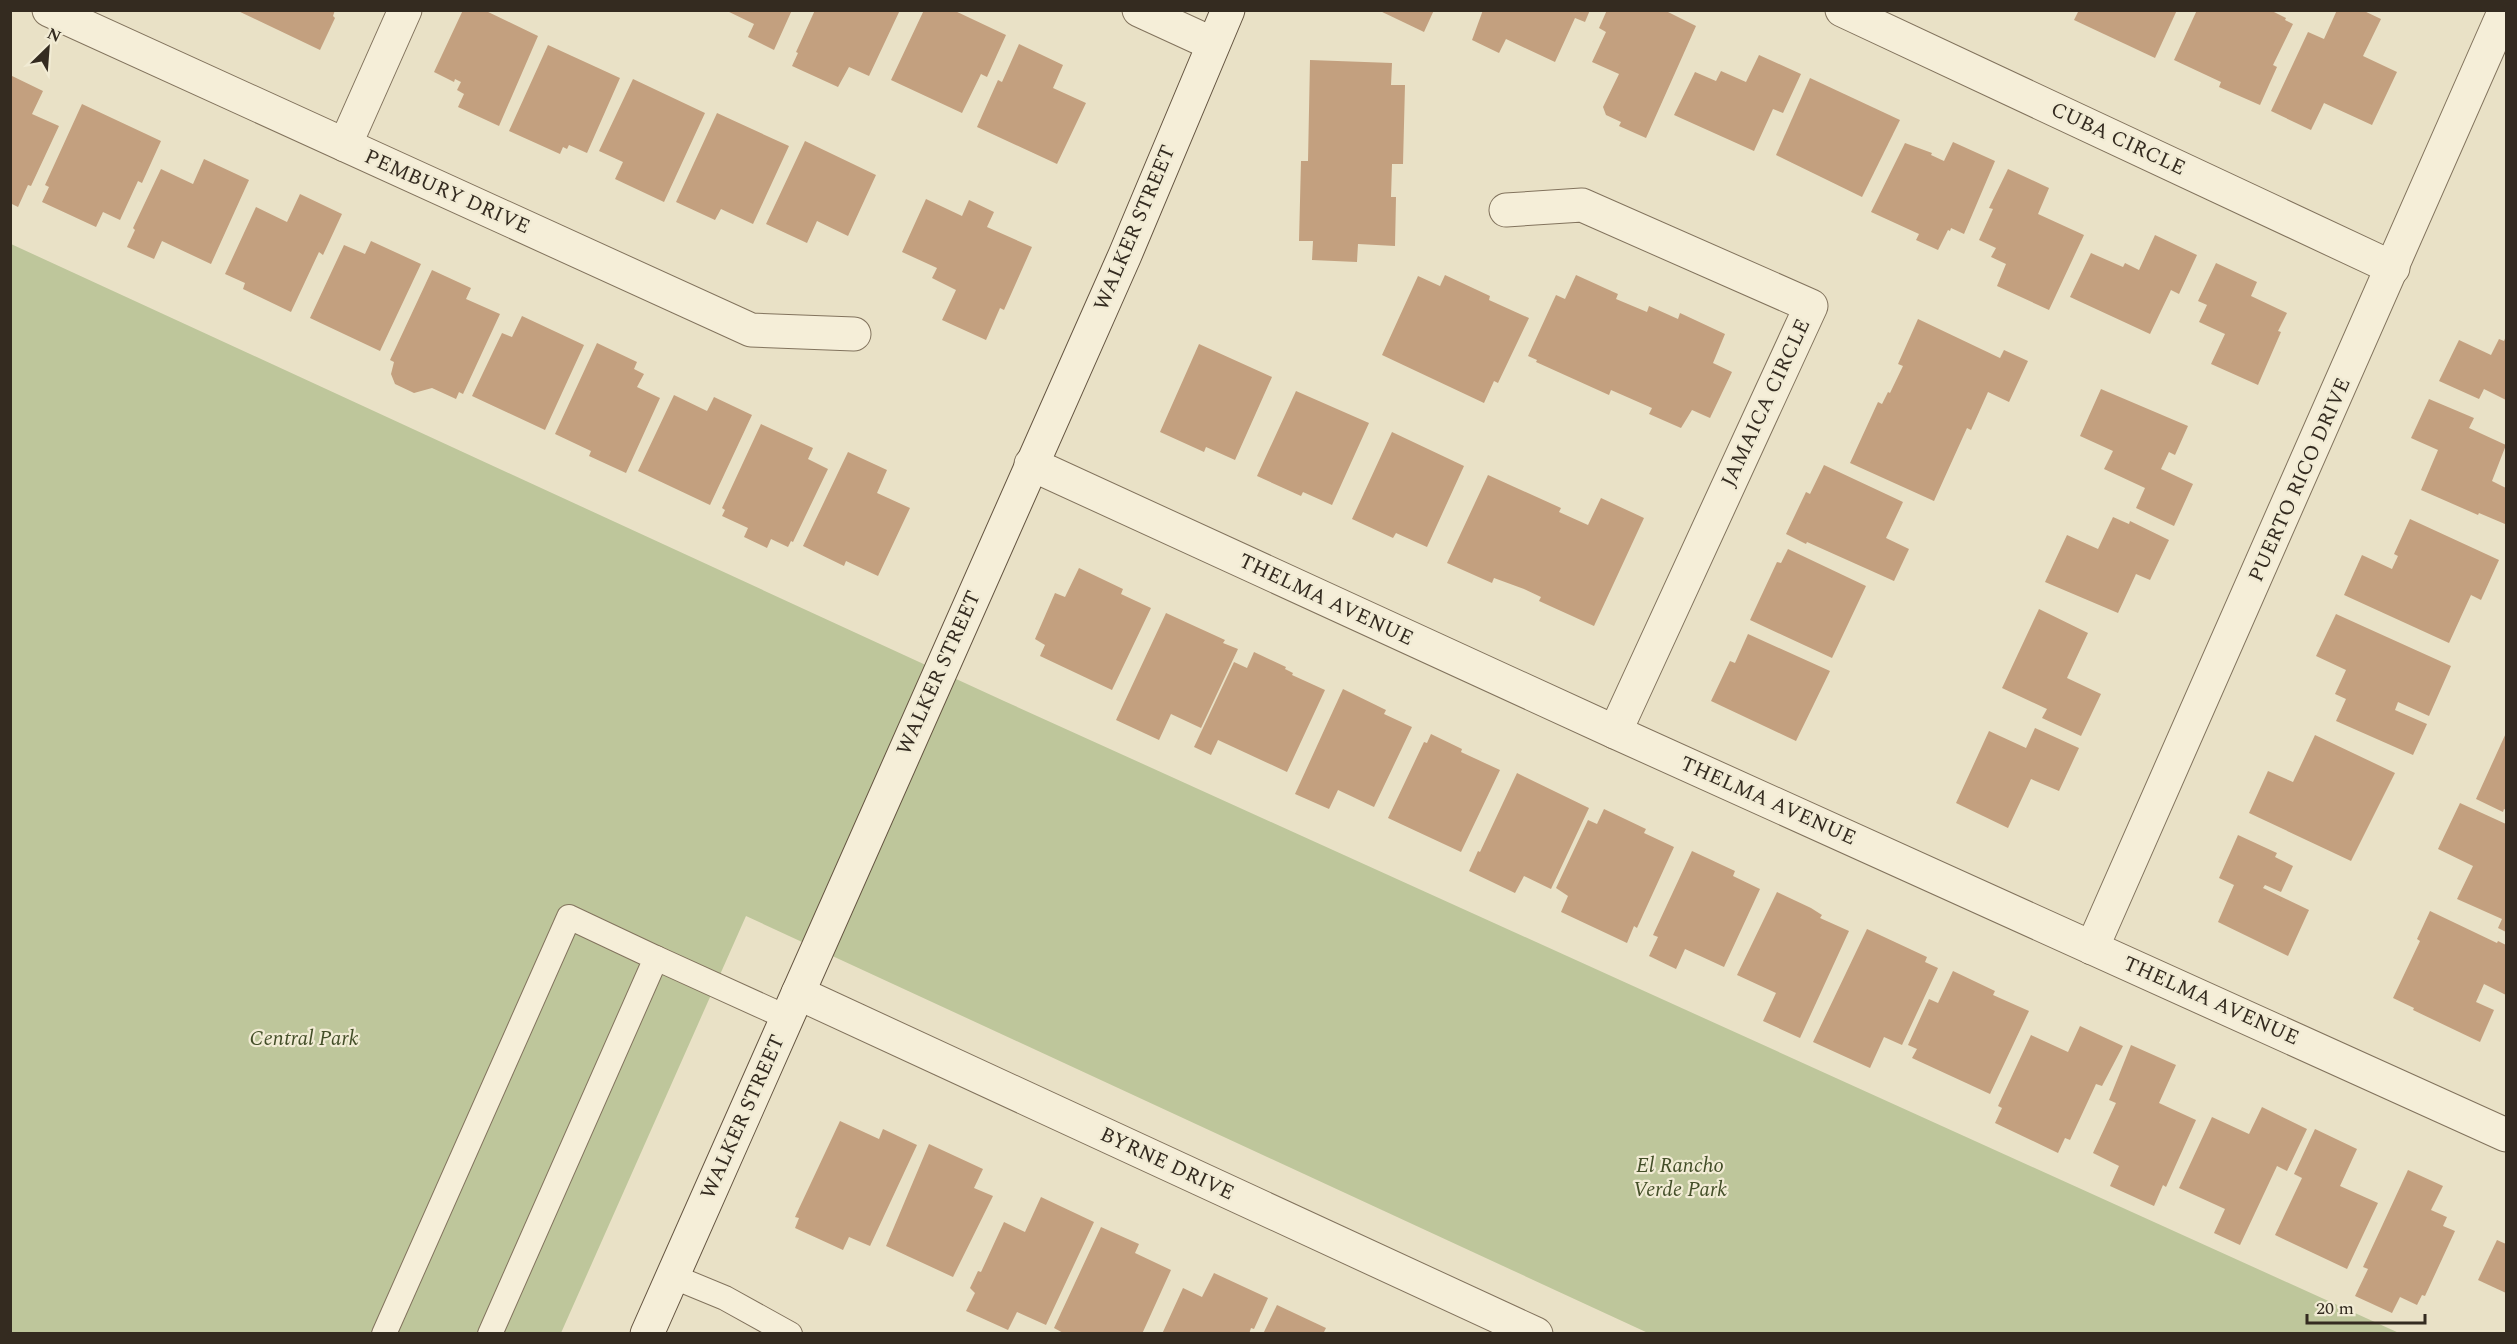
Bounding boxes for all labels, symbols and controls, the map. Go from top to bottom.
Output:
north arrow [18,18,78,78]
text: N [43,22,65,49]
street label: CUBA CIRCLE [2045,94,2191,184]
street label: WALKER STREET [1086,140,1184,316]
street label: PEMBURY DRIVE [359,141,535,243]
street label: JAMAICA CIRCLE [1713,314,1819,492]
street label: PUERTO RICO DRIVE [2240,373,2360,587]
street label: THELMA AVENUE [1233,545,1419,655]
street label: WALKER STREET [888,586,990,760]
street label: THELMA AVENUE [1675,748,1861,854]
street label: THELMA AVENUE [2118,948,2304,1054]
park label: Central Park [249,1023,359,1055]
street label: WALKER STREET [692,1030,794,1204]
street label: BYRNE DRIVE [1094,1119,1240,1209]
park label: El Rancho Verde Park [1633,1150,1727,1206]
scale bar [2307,1287,2426,1325]
text: 20 m [2316,1295,2354,1322]

